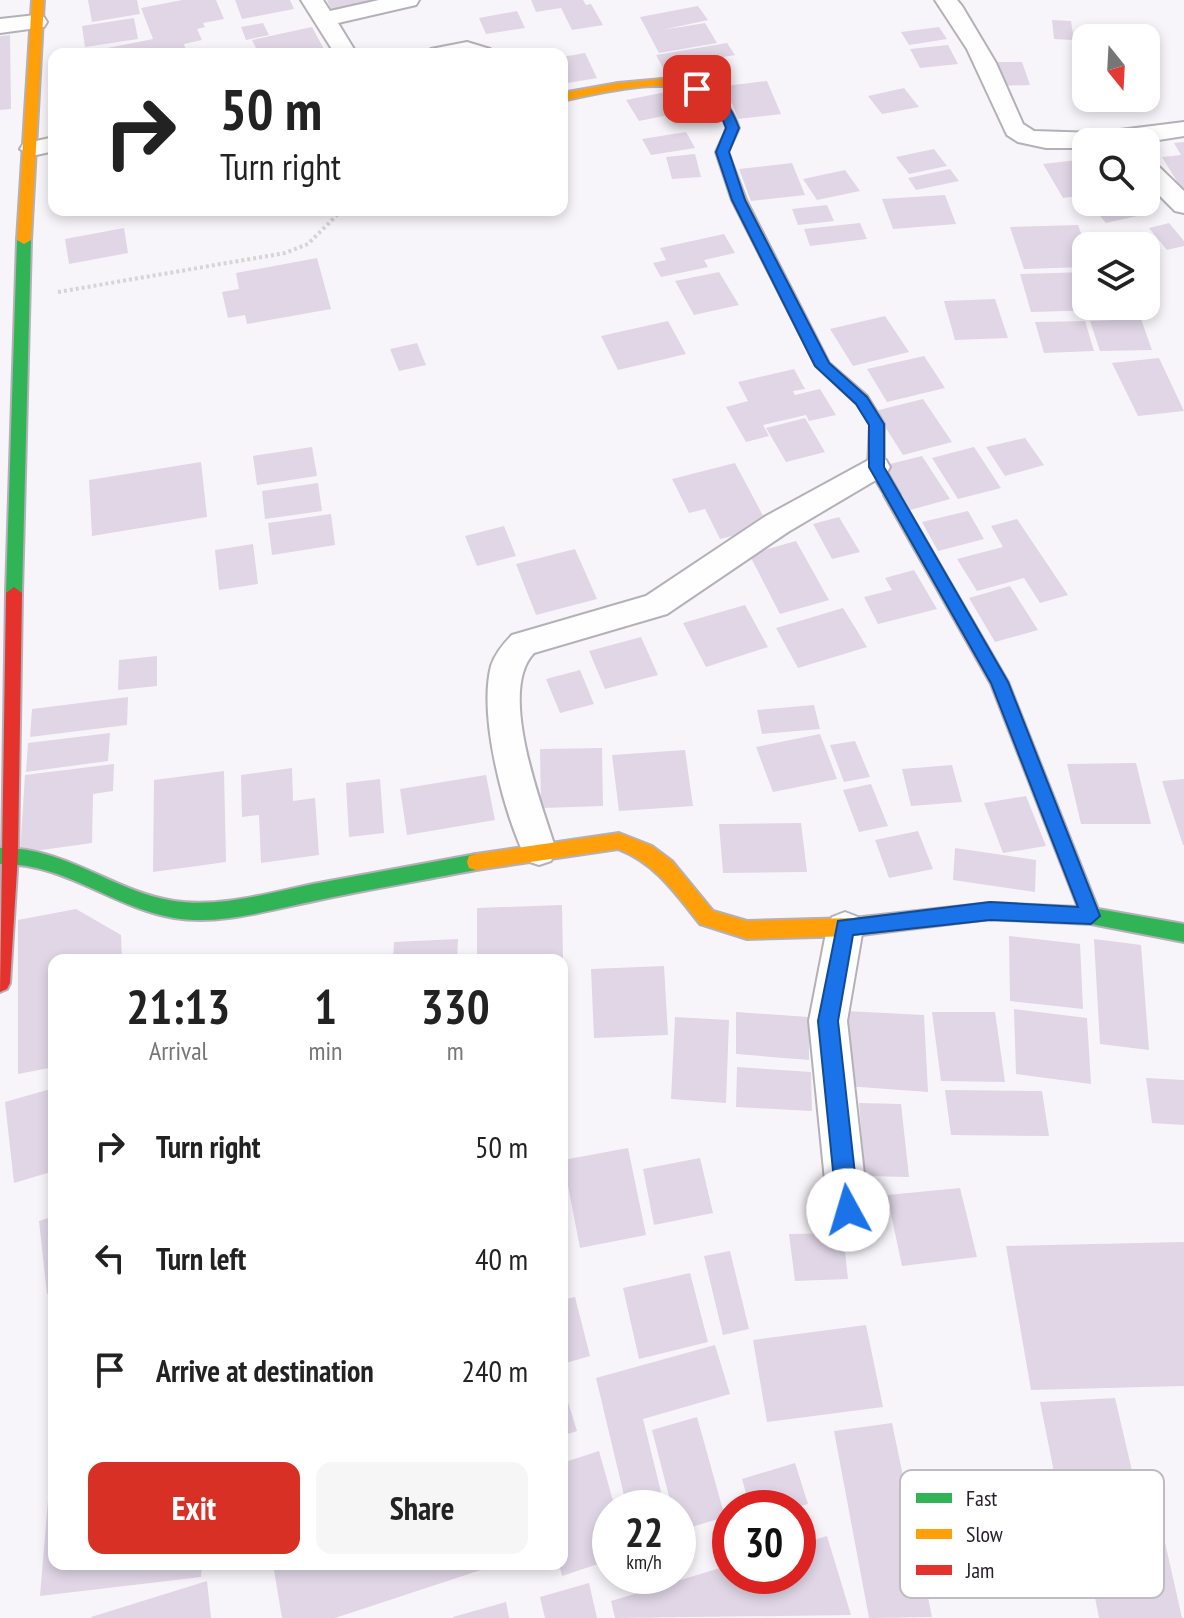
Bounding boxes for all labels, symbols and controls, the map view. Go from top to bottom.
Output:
north arrow [1072,24,1160,112]
map controls [1072,24,1160,320]
pin [663,55,731,123]
icon: arrive [675,67,719,111]
text: 50 m [220,73,322,145]
icon: right [88,80,192,184]
button: search [1072,128,1160,216]
text: Turn right [220,143,341,190]
button: layers [1072,232,1160,320]
text: 21:13 [126,975,230,1037]
text: 1 [314,975,337,1037]
text: 330 [421,975,490,1037]
text: Arrival [149,1034,208,1067]
text: min [308,1034,342,1067]
text: m [447,1034,464,1067]
icon: right [88,1124,132,1168]
text: Turn right [156,1127,260,1166]
text: 50 m [475,1127,528,1166]
position arrow [806,1168,890,1252]
icon: left [88,1236,132,1280]
text: Turn left [156,1239,246,1278]
text: 40 m [475,1239,528,1278]
icon: arrive [88,1348,132,1392]
text: Arrive at destination [156,1351,374,1390]
text: 240 m [462,1351,528,1390]
button: Exit [88,1462,300,1554]
button: Share [316,1462,528,1554]
legend [900,1470,1164,1598]
text: Fast [966,1484,997,1512]
speed limit sign: 30 [712,1490,816,1594]
text: 22 [625,1506,663,1558]
text: Slow [966,1520,1003,1548]
text: km/h [626,1549,662,1575]
text: Jam [965,1556,994,1584]

